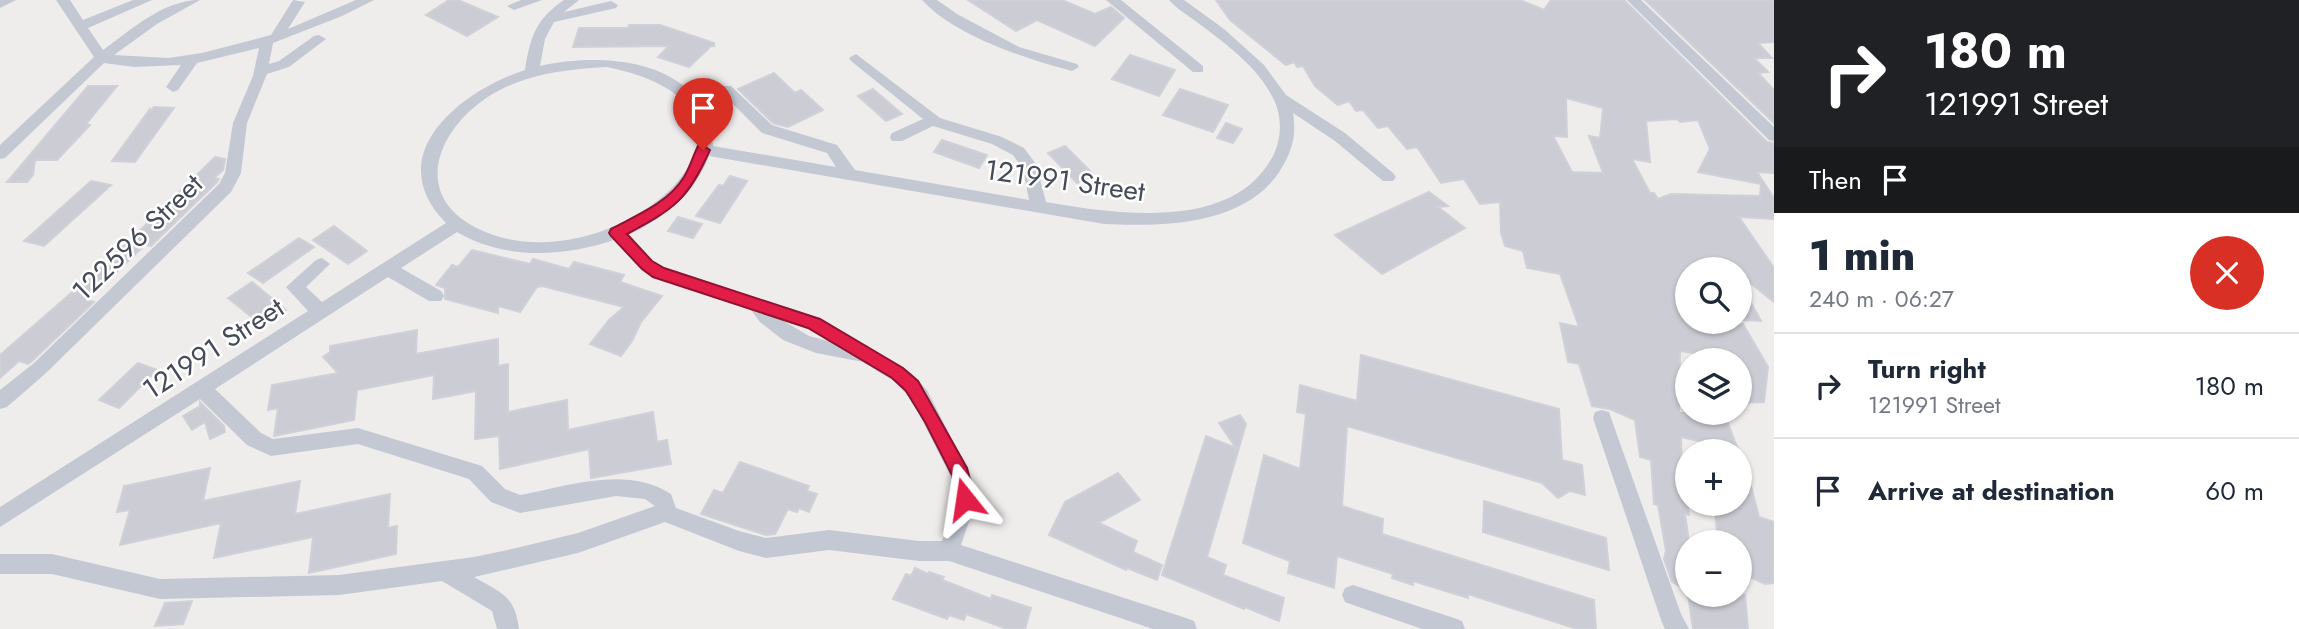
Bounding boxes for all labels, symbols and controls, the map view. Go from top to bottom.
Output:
text: 180 m [1924,16,2067,86]
icon: right [1809,28,1900,119]
pin [673,78,733,150]
text: 121991 Street [1924,81,2108,127]
icon: arrive [684,89,722,127]
street label: 121991 Street [982,149,1148,212]
text: Then [1809,161,1862,199]
icon: arrive [1876,161,1914,199]
street label: 122596 Street [63,164,212,310]
text: 1 min [1809,225,1915,286]
button: close [2190,236,2264,310]
map controls [1675,257,1752,607]
button: search [1675,257,1752,334]
text: 240 m · 06:27 [1809,282,1954,316]
street label: 121991 Street [135,287,292,410]
button: layers [1675,348,1752,425]
text: Turn right [1868,350,1986,388]
icon: right [1809,367,1847,405]
text: 180 m [2194,367,2264,405]
text: 121991 Street [1868,388,2000,422]
button: + [1675,439,1752,516]
position arrow [928,462,1002,536]
icon: arrive [1809,472,1847,510]
text: Arrive at destination [1868,472,2115,510]
text: 60 m [2205,472,2264,510]
button: − [1675,530,1752,607]

